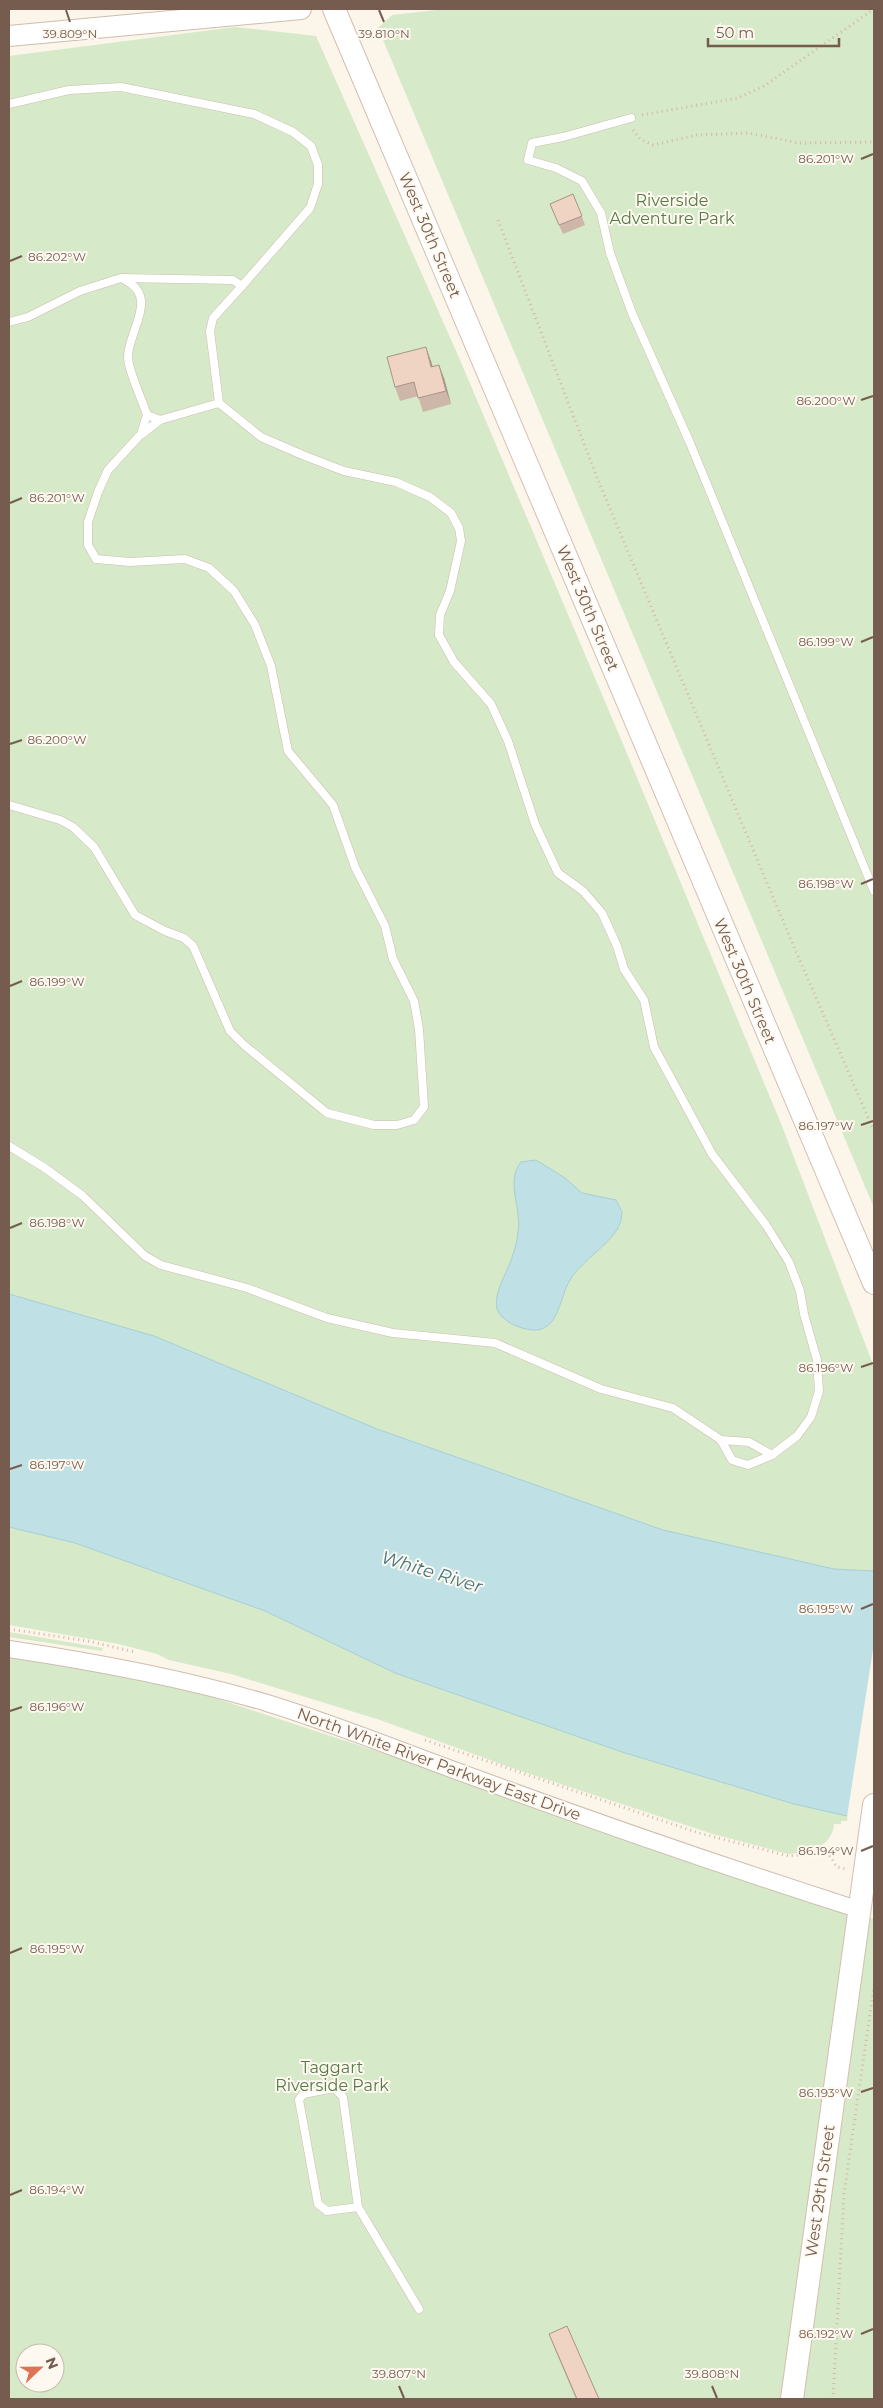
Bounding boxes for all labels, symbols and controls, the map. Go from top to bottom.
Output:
scale bar [708,15,839,47]
text: 50 m [716,23,754,42]
text: 39.809°N [43,26,97,41]
text: 39.810°N [358,26,410,41]
text: 86.201°W [798,151,854,166]
street label: West 30th Street [395,169,465,301]
park label: Riverside Adventure Park [609,191,735,228]
text: 86.202°W [28,249,86,264]
text: 86.200°W [796,393,856,408]
text: 86.201°W [29,490,85,505]
street label: West 30th Street [553,542,623,674]
text: 86.199°W [798,634,854,649]
text: 86.200°W [27,732,87,747]
text: 86.198°W [798,876,854,891]
street label: West 30th Street [710,915,780,1047]
text: 86.199°W [29,974,85,989]
text: 86.197°W [799,1118,853,1133]
text: 86.198°W [29,1215,85,1230]
text: 86.196°W [799,1360,853,1375]
text: 86.197°W [30,1457,84,1472]
water label: White River [379,1546,486,1598]
text: 86.195°W [799,1601,853,1616]
text: 86.196°W [30,1699,84,1714]
street label: North White River Parkway East Drive [295,1704,583,1824]
text: 86.194°W [798,1843,854,1858]
text: 86.195°W [30,1941,84,1956]
park label: Taggart Riverside Park [275,2058,389,2095]
text: 86.193°W [799,2085,853,2100]
street label: West 29th Street [801,2123,839,2259]
text: 86.194°W [29,2182,85,2197]
text: 86.192°W [799,2326,853,2341]
north arrow [15,2343,65,2393]
text: N [42,2355,63,2372]
text: 39.807°N [372,2366,426,2381]
text: 39.808°N [685,2366,739,2381]

